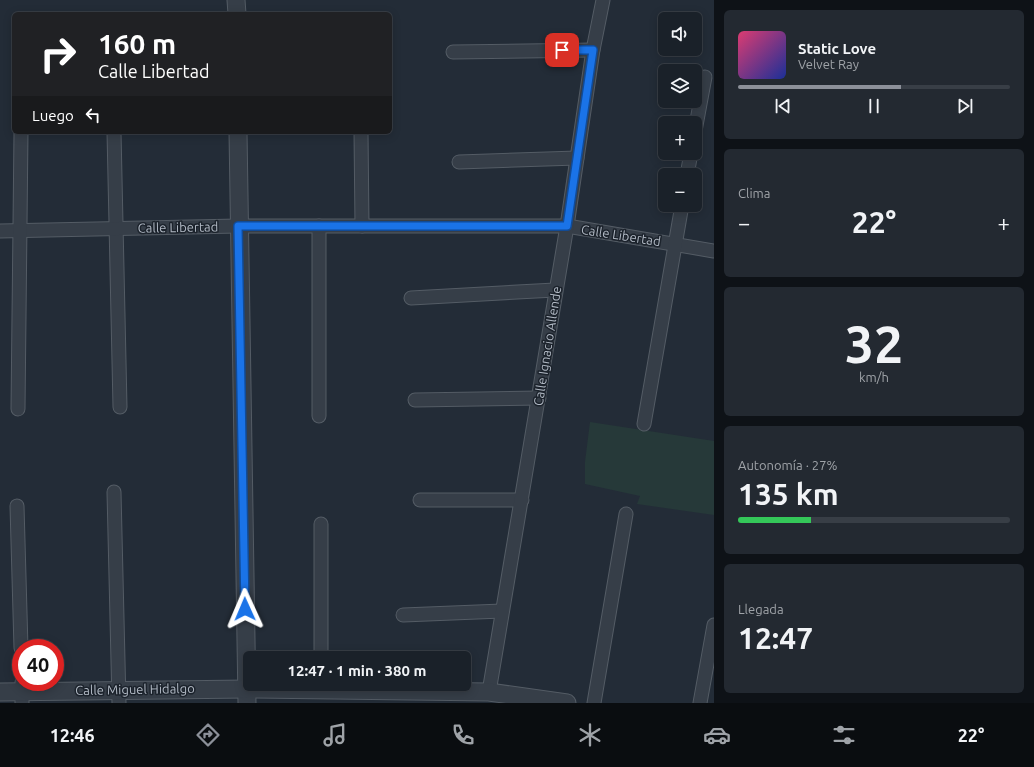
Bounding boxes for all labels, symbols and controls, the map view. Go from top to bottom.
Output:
map controls [658,12,702,212]
button: sound [658,12,702,56]
icon: right [32,28,84,80]
text: 160 m [98,28,176,59]
pin [545,33,579,67]
icon: arrive [551,39,573,61]
text: Static Love [798,40,876,57]
text: Velvet Ray [798,57,859,71]
text: Calle Libertad [98,61,209,81]
button: layers [658,64,702,108]
icon: previous [772,95,794,117]
icon: pause [863,95,885,117]
icon: next [954,95,976,117]
icon: left [82,104,104,126]
text: Luego [32,107,74,124]
button: + [658,116,702,160]
button: − [658,168,702,212]
text: Clima [738,186,770,200]
text: 22° [852,205,896,239]
text: − [738,210,750,235]
text: + [998,210,1010,235]
street label: Calle Libertad [138,219,218,235]
street label: Calle Libertad [580,222,662,248]
street label: Calle Ignacio Allende [531,285,563,407]
text: 32 [845,315,903,373]
text: km/h [859,370,889,384]
text: Autonomía · 27% [738,458,837,472]
text: 135 km [738,477,839,511]
position arrow [224,588,266,630]
text: Llegada [738,602,784,616]
text: 12:47 [738,621,813,655]
speed limit sign: 40 [12,639,64,691]
text: 12:47 · 1 min · 380 m [288,662,426,679]
street label: Calle Miguel Hidalgo [75,681,195,697]
icon: directions [194,721,222,749]
icon: music [321,721,349,749]
icon: phone [449,721,477,749]
icon: climate [576,721,604,749]
icon: car [703,721,731,749]
icon: filters [830,721,858,749]
text: 12:46 [50,725,95,745]
text: 22° [958,725,984,745]

